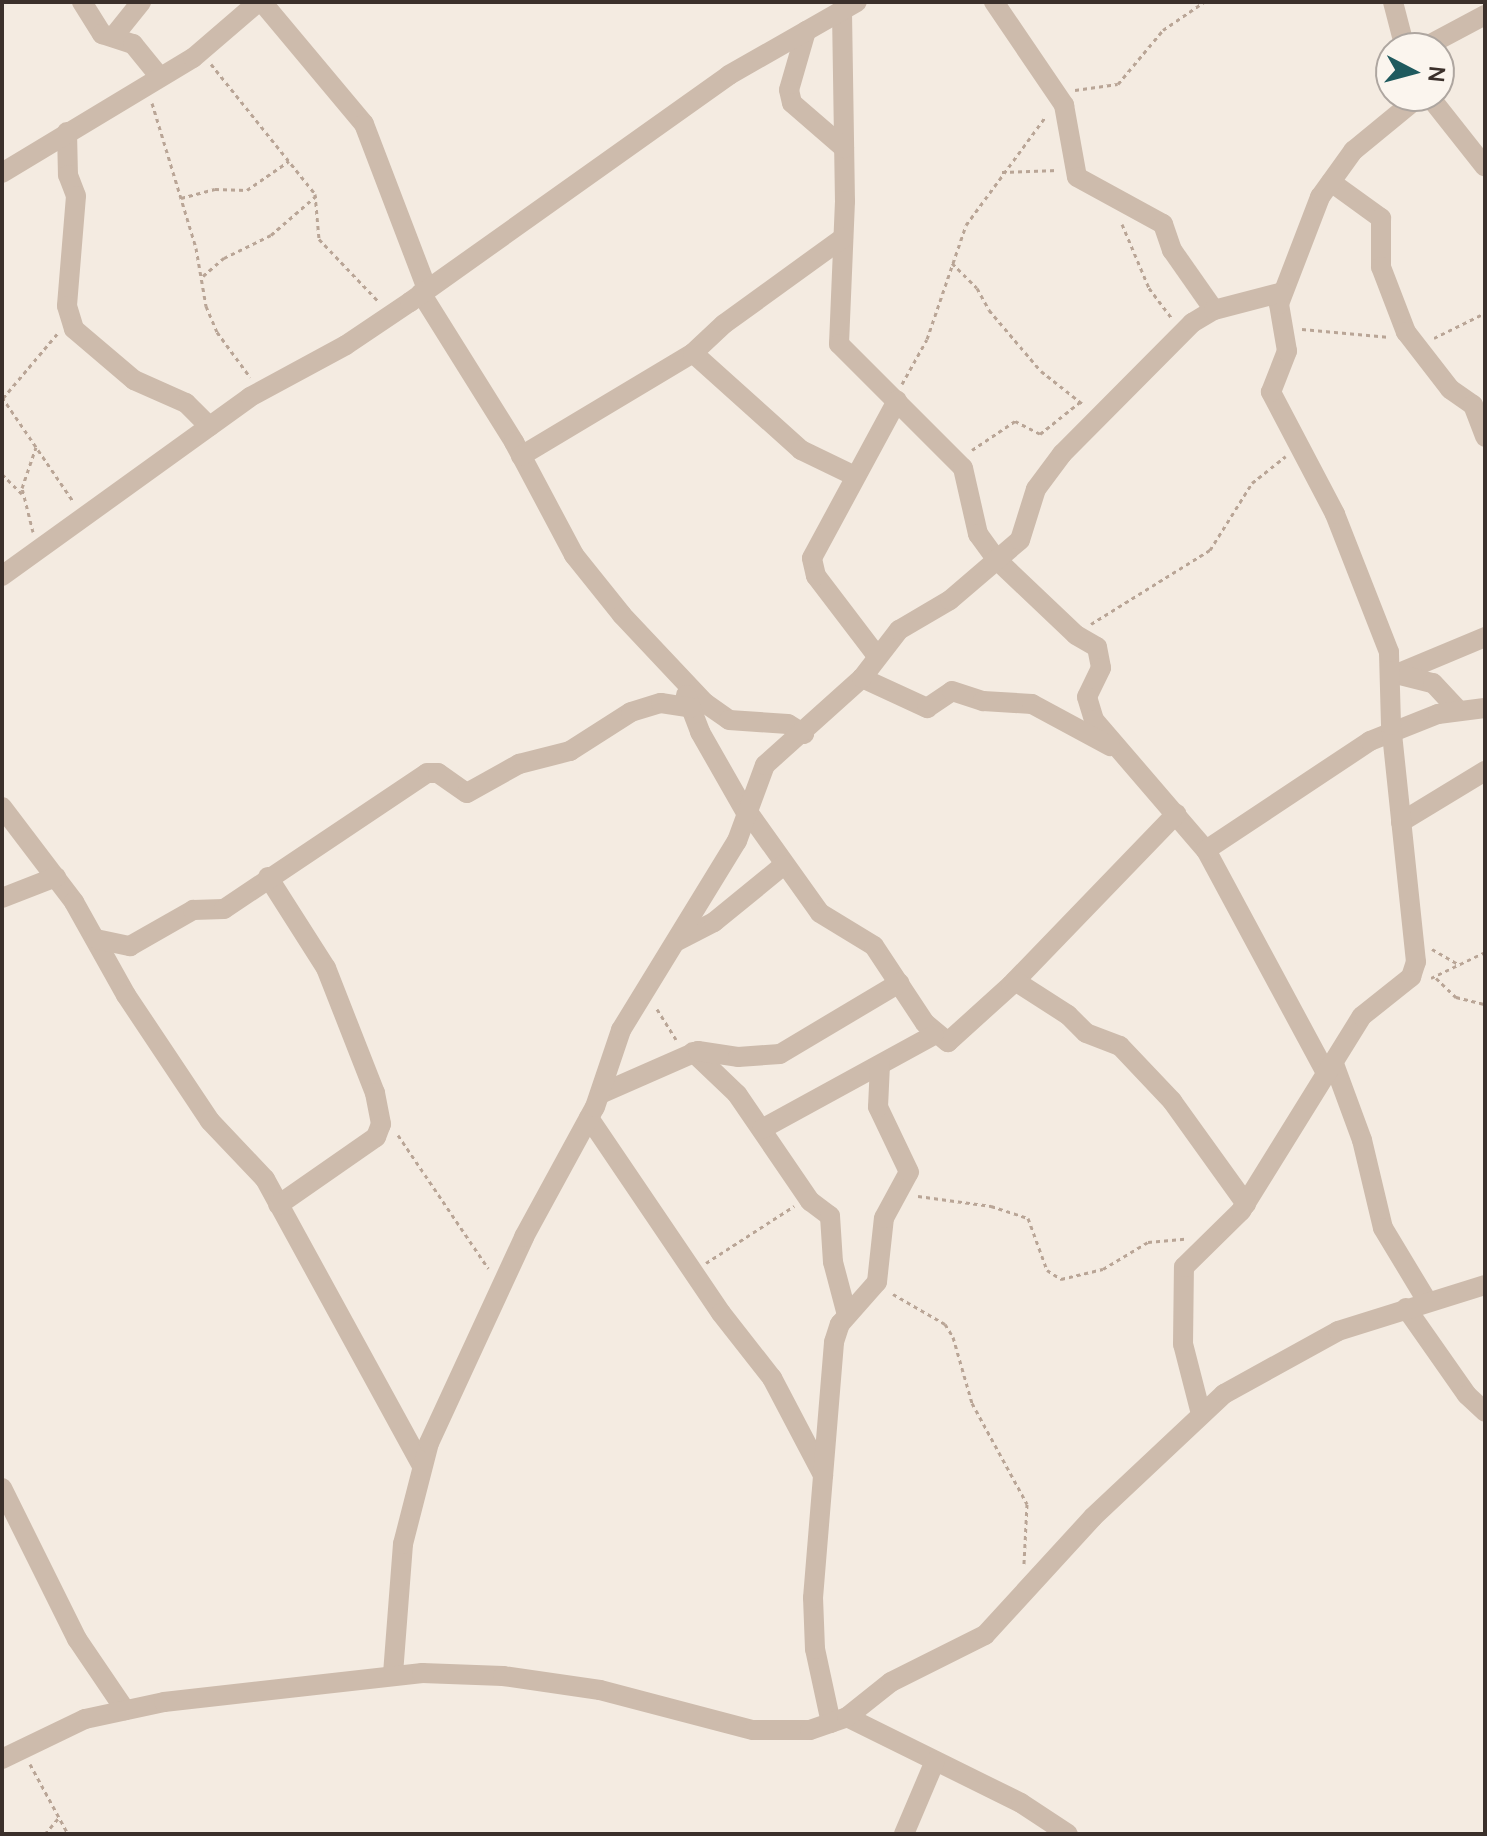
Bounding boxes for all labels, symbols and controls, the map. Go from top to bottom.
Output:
north arrow [1375,32,1455,112]
text: N [1421,65,1453,84]

